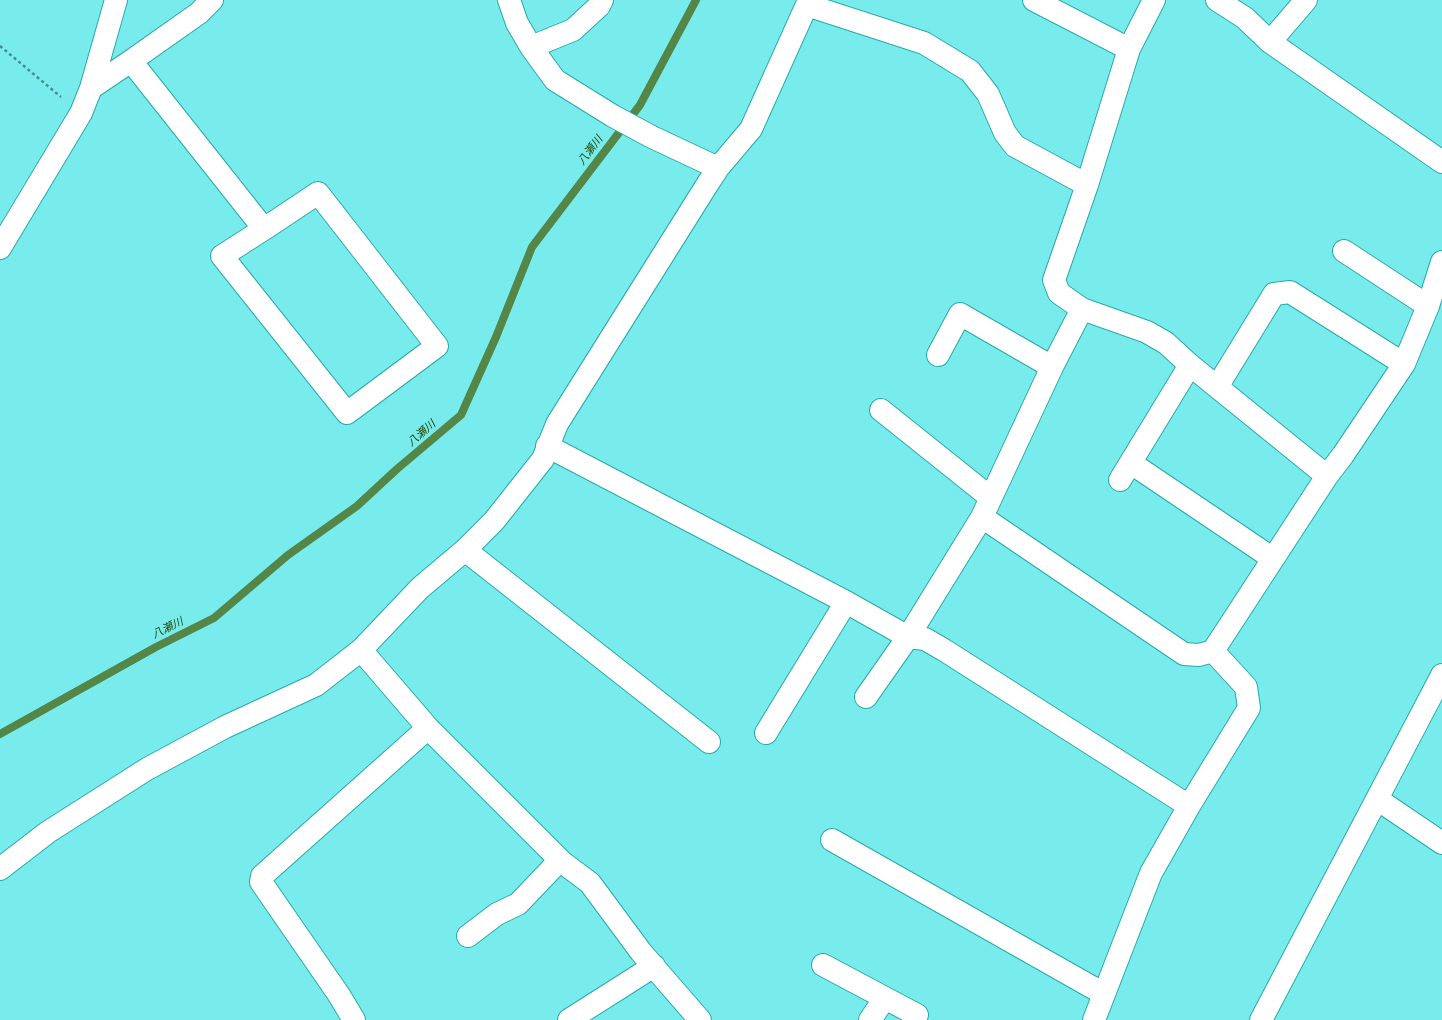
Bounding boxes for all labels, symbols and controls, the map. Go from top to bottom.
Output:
water label: 八瀬川 [576,134,606,168]
water label: 八瀬川 [405,418,439,450]
water label: 八瀬川 [150,616,186,642]

